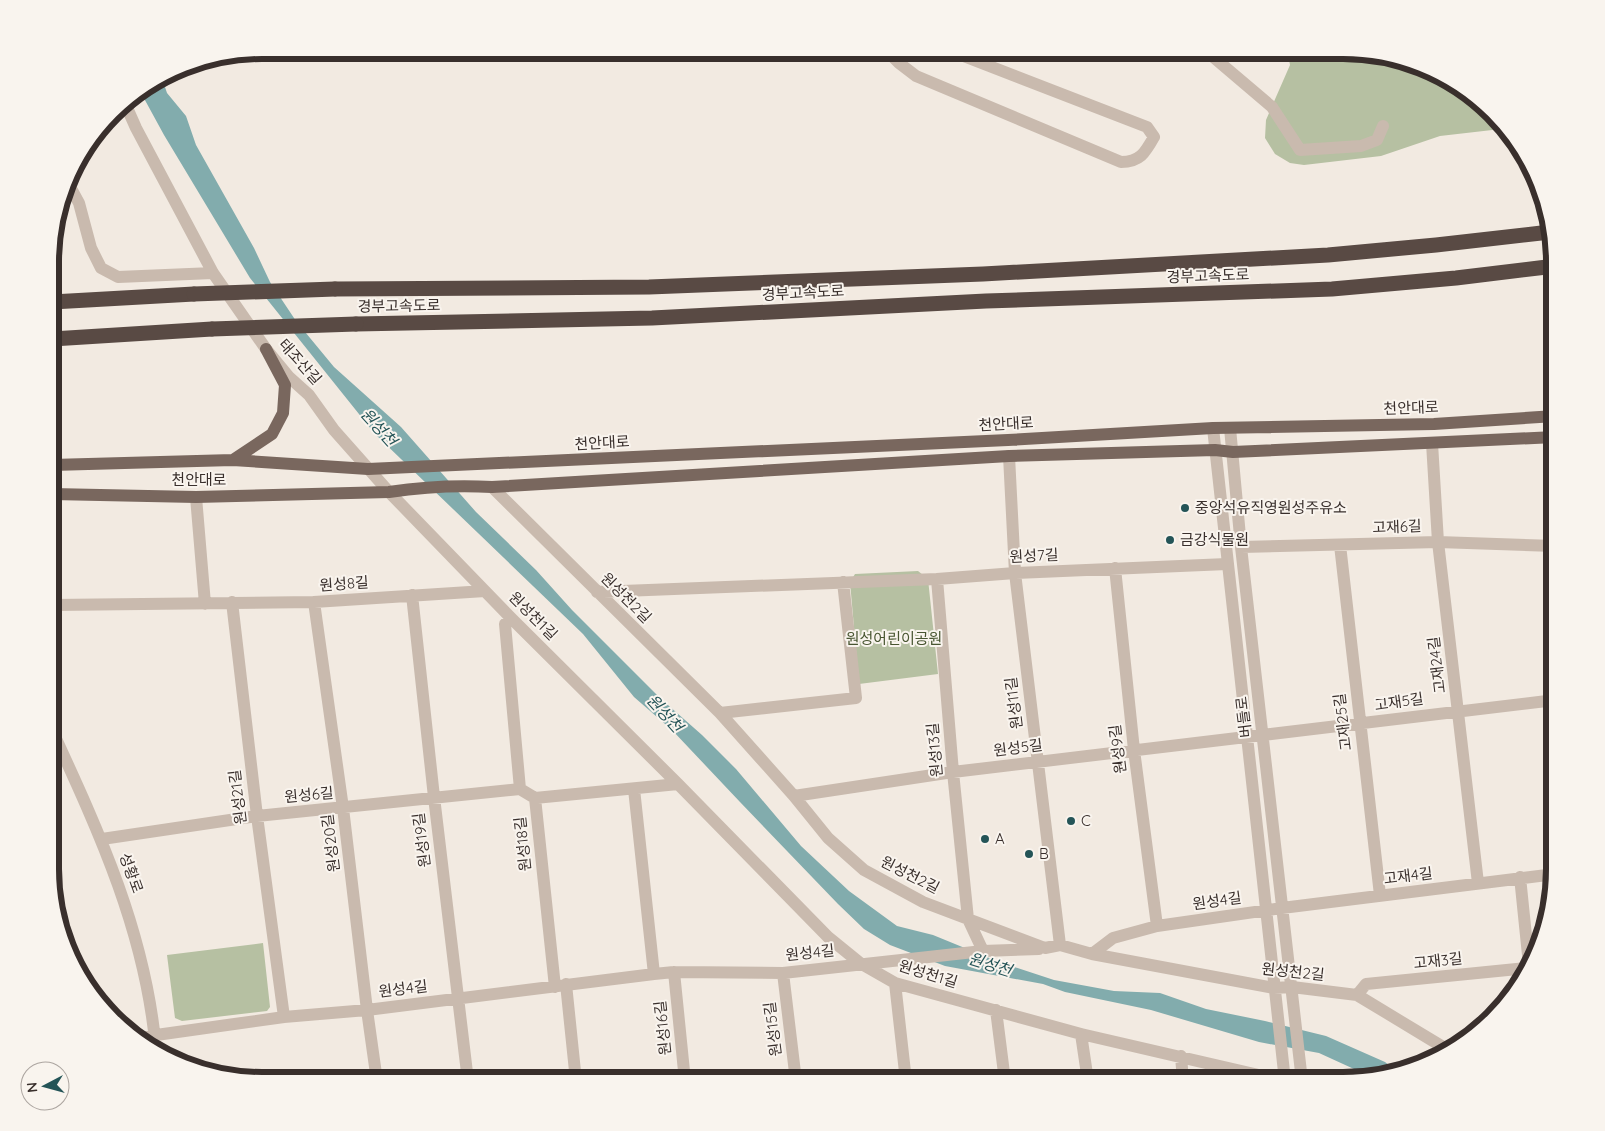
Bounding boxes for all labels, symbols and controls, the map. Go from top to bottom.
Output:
street label: 경부고속도로 [1166,265,1250,286]
street label: 경부고속도로 [761,281,845,304]
street label: 경부고속도로 [357,295,441,316]
street label: 태조산길 [275,335,326,389]
street label: 천안대로 [1383,397,1439,418]
water label: 원성천 [357,404,403,452]
street label: 천안대로 [978,413,1034,434]
street label: 천안대로 [574,432,630,453]
street label: 천안대로 [171,470,227,489]
place label: 중앙석유직영원성주유소 [1195,498,1347,517]
marker: 중앙석유직영원성주유소 [1179,502,1191,514]
street label: 고재6길 [1372,516,1422,537]
place label: 금강식물원 [1180,530,1249,549]
marker: 금강식물원 [1164,534,1176,546]
street label: 원성7길 [1009,545,1059,566]
street label: 원성천2길 [597,568,656,627]
street label: 원성8길 [319,572,369,595]
street label: 원성천1길 [505,587,562,644]
park label: 원성어린이공원 [846,629,942,648]
street label: 고재24길 [1424,635,1449,695]
street label: 원성11길 [1001,676,1026,730]
street label: 고재5길 [1373,689,1425,714]
water label: 원성천 [643,690,689,738]
street label: 고재25길 [1330,692,1355,752]
street label: 버들로 [1232,695,1255,739]
street label: 원성13길 [923,722,946,778]
street label: 원성9길 [1105,723,1130,775]
street label: 원성5길 [992,735,1044,760]
street label: 원성21길 [225,768,250,826]
street label: 원성6길 [283,783,334,806]
street label: 원성19길 [409,811,434,869]
place label: C [1081,811,1091,830]
street label: 원성20길 [318,813,344,873]
marker: C [1065,815,1077,827]
street label: 원성18길 [510,816,535,872]
place label: A [995,829,1005,848]
marker: A [979,833,991,845]
place label: B [1039,844,1049,863]
marker: B [1023,848,1035,860]
street label: 성황로 [115,850,147,896]
street label: 원성천2길 [878,852,943,897]
street label: 고재4길 [1382,863,1434,888]
street label: 원성4길 [1191,888,1243,913]
street label: 원성4길 [784,940,835,965]
water label: 원성천 [966,948,1016,981]
street label: 고재3길 [1412,948,1463,973]
street label: 원성천1길 [896,956,960,991]
street label: 원성천2길 [1260,959,1326,984]
street label: 원성4길 [377,976,429,1001]
street label: 원성16길 [650,1000,675,1056]
street label: 원성15길 [760,1001,785,1058]
north arrow [20,1061,70,1111]
text: N [23,1081,42,1093]

